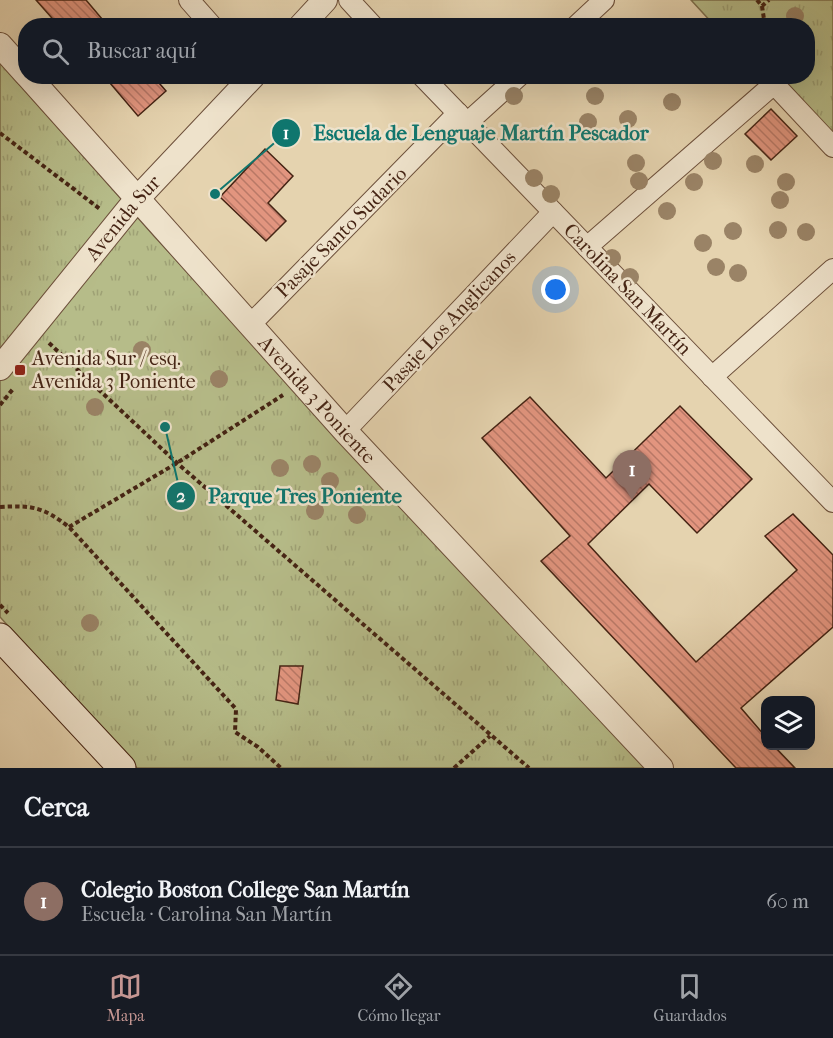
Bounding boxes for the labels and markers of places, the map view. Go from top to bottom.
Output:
callout: Escuela de Lenguaje Martín Pescador [271,113,661,152]
place label: Avenida Sur / esq. Avenida 3 Poniente [31,347,196,393]
marker: Avenida Sur / esq. Avenida 3 Poniente [13,363,27,377]
pin: 1 [612,450,652,500]
callout: Parque Tres Poniente [166,476,414,515]

